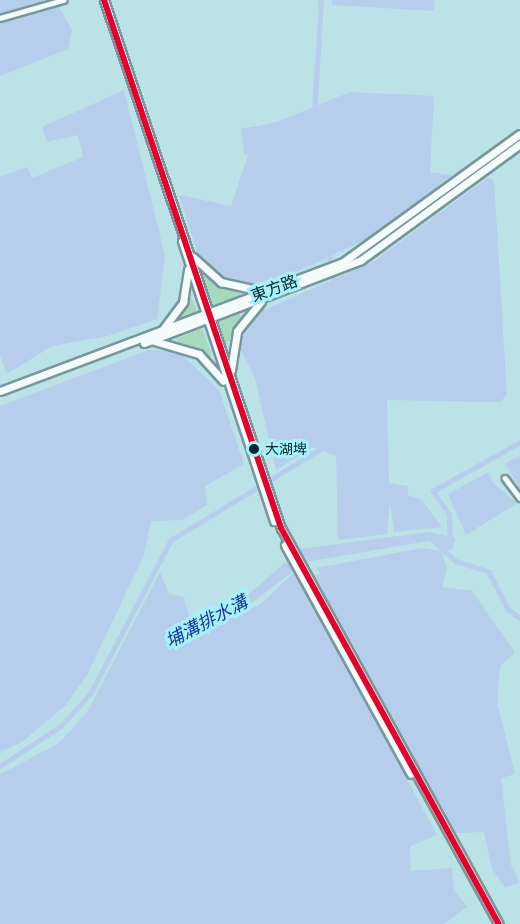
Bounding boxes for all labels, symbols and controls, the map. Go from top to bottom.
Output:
street label: 東方路 [248,271,300,305]
place label: 大湖埤 [265,441,307,457]
marker: 大湖埤 [248,443,260,455]
water label: 埔溝排水溝 [161,590,251,652]

